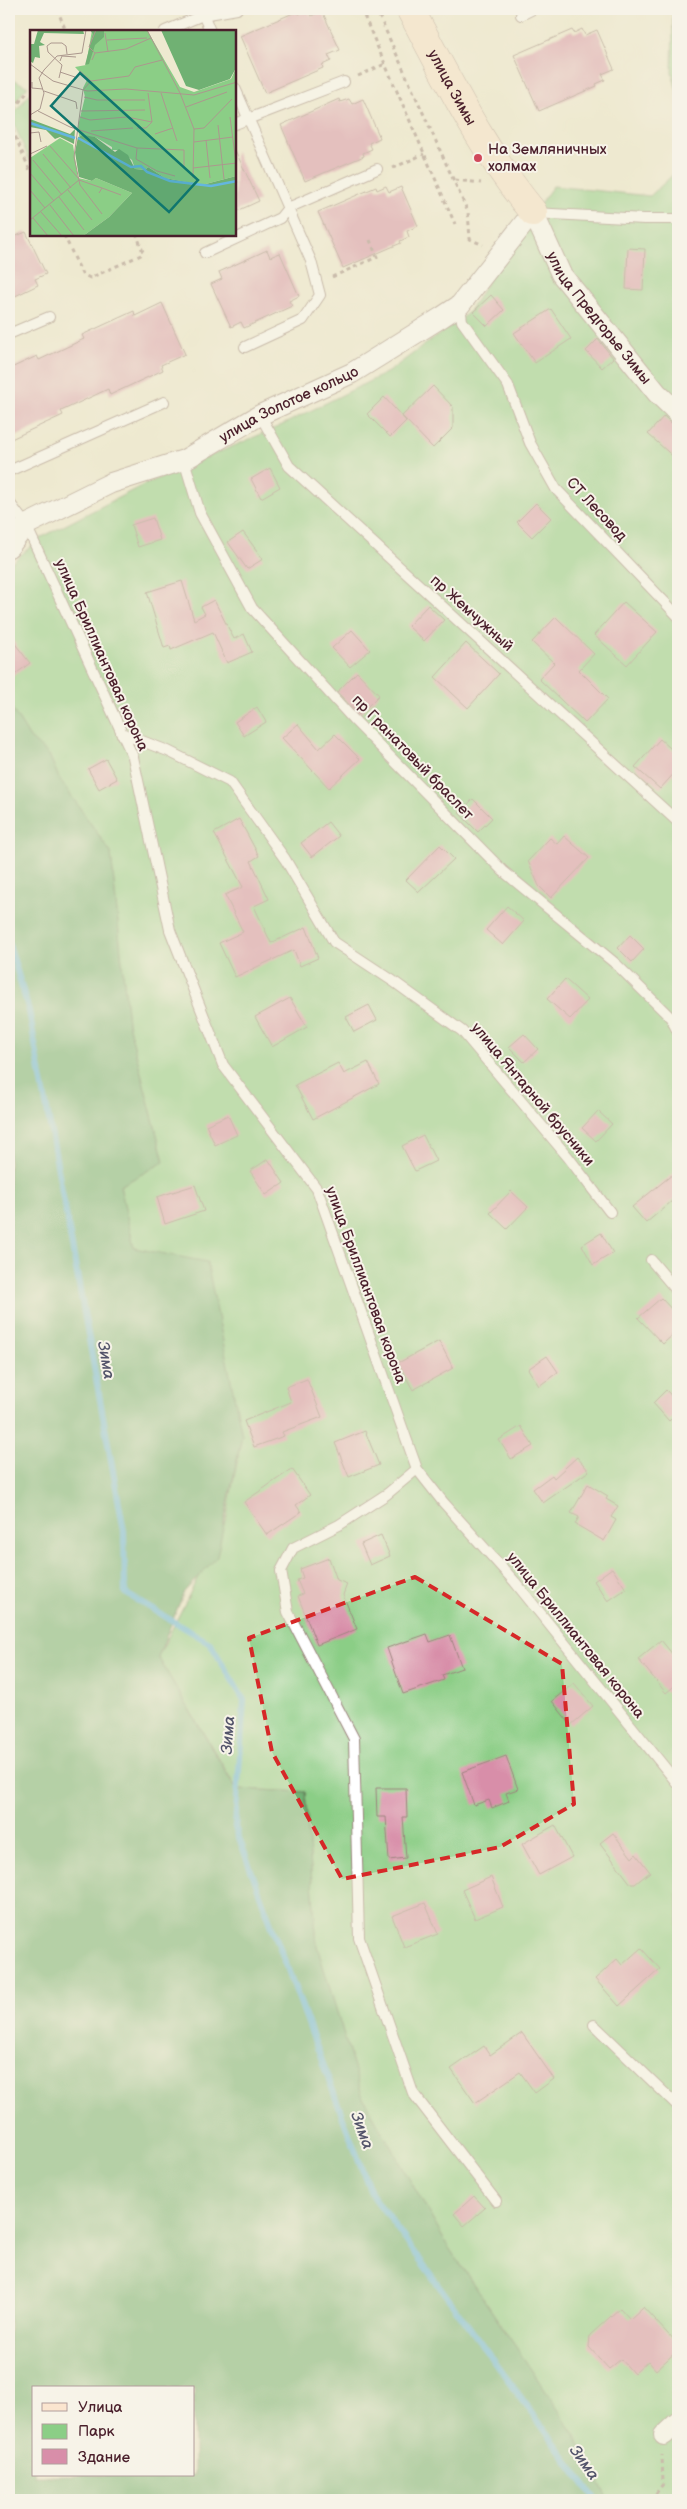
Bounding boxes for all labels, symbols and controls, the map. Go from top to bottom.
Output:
inset map [30,30,236,236]
street label: улица Зимы [423,46,480,129]
place label: На Земляничных холмах [488,140,607,176]
marker: На Земляничных холмах [472,152,484,164]
street label: улица Предгорье Зимы [542,249,655,388]
street label: улица Золотое кольцо [216,362,362,447]
street label: СТ Лесовод [562,473,631,545]
street label: улица Бриллиантовая корона [50,556,153,754]
street label: пр Жемчужный [426,571,517,656]
street label: пр Гранатовый браслет [348,691,477,824]
street label: улица Янтарной брусники [467,1019,598,1170]
street label: улица Бриллиантовая корона [321,1184,410,1386]
water label: Зима [93,1340,118,1381]
street label: улица Бриллиантовая корона [503,1548,649,1722]
water label: Зима [218,1715,239,1755]
water label: Зима [346,2109,377,2152]
legend [32,2386,195,2476]
text: Улица [78,2398,123,2417]
text: Парк [78,2422,115,2441]
water label: Зима [565,2442,603,2484]
text: Здание [78,2448,130,2467]

